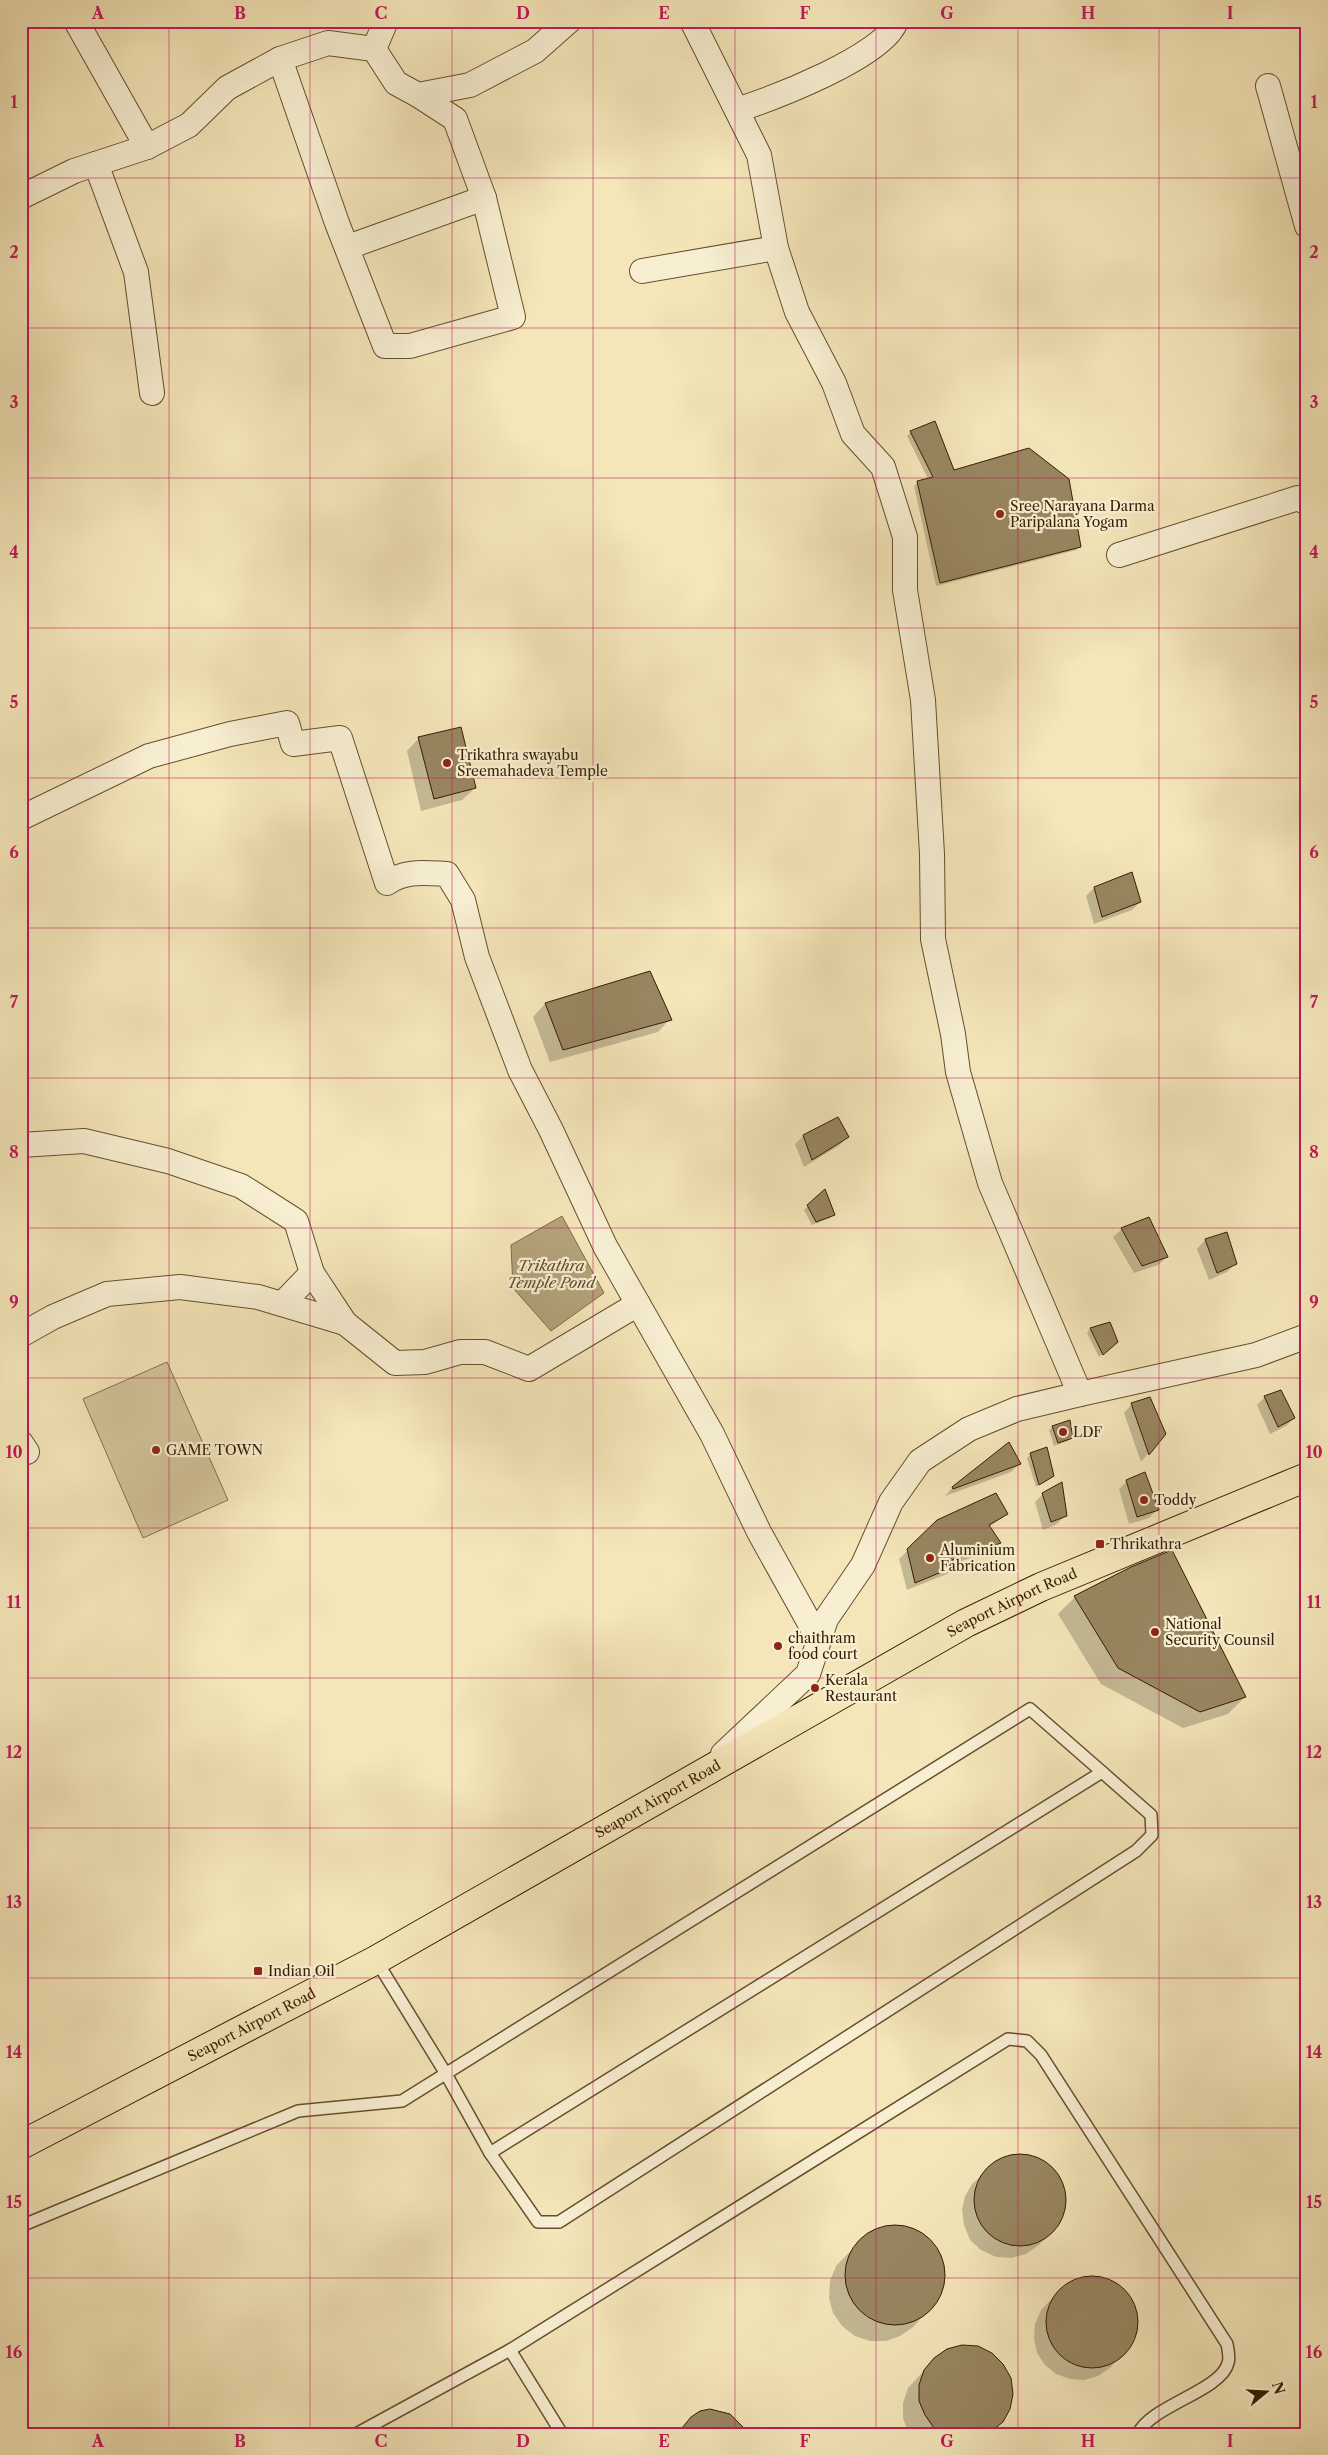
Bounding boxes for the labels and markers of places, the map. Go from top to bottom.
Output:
place label: Sree Narayana Darma Paripalana Yogam [1010,497,1155,531]
marker: Sree Narayana Darma Paripalana Yogam [994,508,1006,520]
place label: Trikathra swayabu Sreemahadeva Temple [457,746,608,780]
marker: Trikathra swayabu Sreemahadeva Temple [441,757,453,769]
place label: LDF [1073,1423,1102,1441]
marker: LDF [1057,1426,1069,1438]
place label: GAME TOWN [166,1441,264,1459]
marker: GAME TOWN [150,1444,162,1456]
place label: Toddy [1154,1491,1197,1509]
marker: Toddy [1138,1494,1150,1506]
place label: Thrikathra [1110,1535,1182,1553]
marker: Thrikathra [1094,1538,1106,1550]
place label: Aluminium Fabrication [939,1541,1016,1575]
marker: Aluminium Fabrication [924,1552,936,1564]
place label: National Security Counsil [1165,1615,1275,1649]
marker: National Security Counsil [1149,1626,1161,1638]
place label: chaithram food court [788,1629,858,1663]
marker: chaithram food court [772,1640,784,1652]
place label: Kerala Restaurant [825,1671,897,1705]
marker: Kerala Restaurant [809,1682,821,1694]
place label: Indian Oil [268,1962,335,1980]
marker: Indian Oil [252,1965,264,1977]

